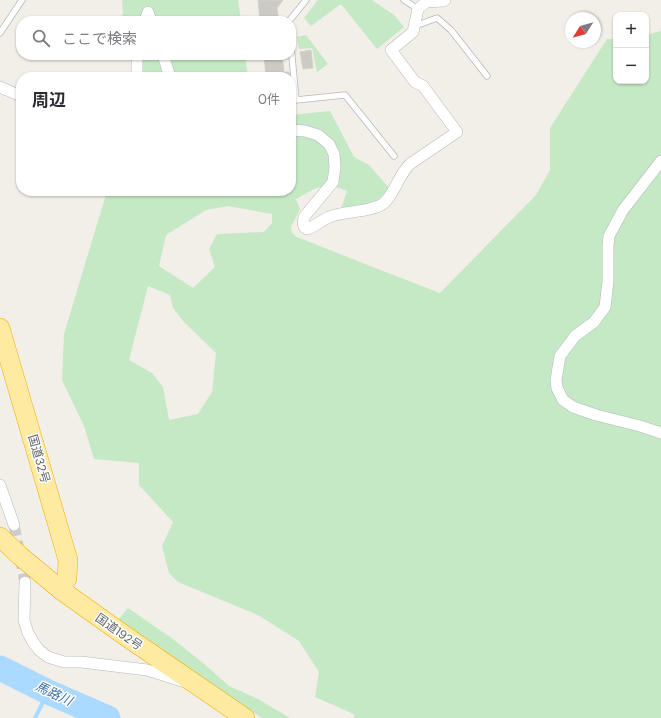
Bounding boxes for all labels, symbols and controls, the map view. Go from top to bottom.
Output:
north arrow [565,12,601,48]
map controls [613,12,649,84]
button: + [613,12,649,48]
search box [16,16,296,60]
icon: search [30,27,52,49]
text: ここで検索 [62,29,137,49]
button: − [613,48,649,84]
text: 周辺 [32,89,66,111]
text: 0件 [258,91,280,108]
street label: 国道32号 [24,433,54,485]
street label: 国道192号 [92,610,146,654]
water label: 馬路川 [33,678,77,710]

